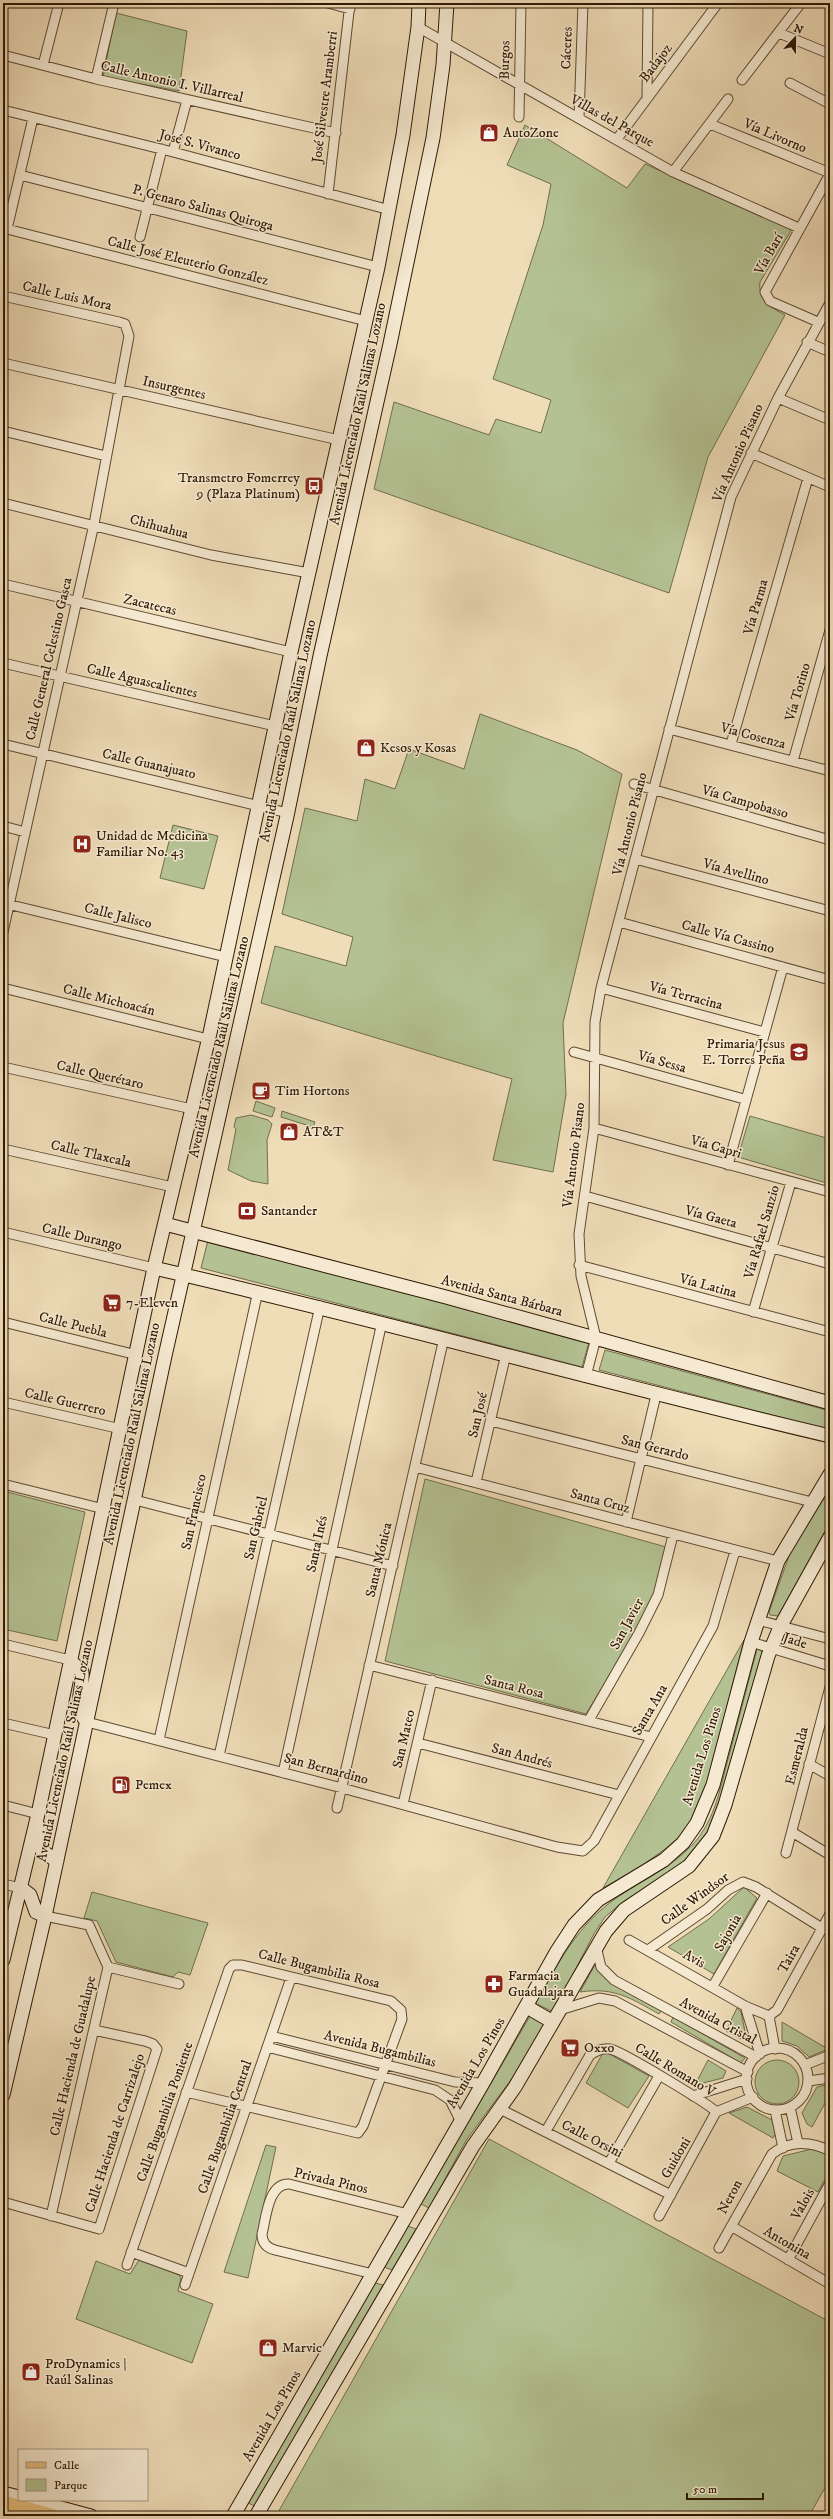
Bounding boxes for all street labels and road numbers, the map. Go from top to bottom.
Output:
street label: Cáceres [557,26,577,70]
street label: José Silvestre Aramberri [308,30,342,166]
street label: Burgos [496,40,514,80]
street label: Badajoz [636,40,676,86]
street label: Calle Antonio I. Villarreal [99,57,246,107]
street label: Villas del Parque [566,90,657,152]
street label: Vía Livorno [740,114,809,157]
street label: José S. Vivanco [155,125,243,165]
street label: P. Genaro Salinas Quiroga [131,181,275,235]
street label: Vía Barí [750,229,788,279]
street label: Calle José Eleuterio González [106,232,270,290]
street label: Calle Luis Mora [21,277,113,315]
street label: Avenida Licenciado Raúl Salinas Lozano [326,301,390,527]
street label: Insurgentes [141,372,208,404]
street label: Vía Antonio Pisano [708,401,768,506]
street label: Chihuahua [128,511,190,543]
street label: Calle General Celestino Gasca [21,576,77,742]
street label: Vía Parma [739,577,772,638]
street label: Zacatecas [122,590,179,620]
street label: Avenida Licenciado Raúl Salinas Lozano [256,618,320,844]
street label: Calle Aguascalientes [85,659,200,703]
street label: Vía Torino [781,661,815,724]
street label: Vía Cosenza [717,718,788,753]
street label: Calle Guanajuato [100,744,198,784]
street label: Vía Antonio Pisano [608,770,652,878]
street label: Vía Campobasso [699,781,791,823]
street label: Vía Avellino [700,854,771,890]
street label: Calle Jalisco [82,899,154,933]
street label: Calle Vía Cassino [679,916,777,958]
street label: Avenida Licenciado Raúl Salinas Lozano [185,934,253,1160]
street label: Vía Terracina [646,977,725,1014]
street label: Calle Michoacán [61,980,158,1020]
street label: Vía Sessa [635,1046,688,1077]
street label: Calle Querétaro [55,1056,145,1094]
street label: Vía Antonio Pisano [559,1101,589,1210]
street label: Vía Capri [688,1131,744,1163]
street label: Calle Tlaxcala [49,1136,133,1172]
street label: Vía Rafael Sanzio [740,1183,784,1282]
street label: Vía Gaeta [682,1201,739,1233]
street label: Calle Durango [40,1219,124,1255]
street label: Vía Latina [676,1269,739,1302]
street label: Avenida Santa Bárbara [439,1271,565,1321]
street label: Calle Puebla [37,1308,109,1342]
street label: Avenida Licenciado Raúl Salinas Lozano [100,1321,164,1547]
street label: Calle Guerrero [23,1384,108,1420]
street label: San José [464,1390,492,1440]
street label: San Gerardo [619,1431,691,1465]
street label: San Francisco [177,1472,211,1552]
street label: Santa Cruz [568,1484,632,1518]
street label: San Gabriel [240,1494,272,1562]
street label: Santa Inés [302,1514,332,1574]
street label: Santa Mónica [362,1521,396,1599]
street label: San Javier [606,1595,648,1653]
street label: Jade [779,1628,809,1653]
street label: Avenida Licenciado Raúl Salinas Lozano [33,1638,97,1864]
street label: Santa Rosa [482,1671,546,1703]
street label: Santa Ana [628,1681,672,1739]
street label: Avenida Los Pinos [678,1704,726,1808]
street label: San Mateo [389,1708,419,1770]
street label: Esmeralda [781,1725,813,1787]
street label: San Andrés [490,1739,555,1773]
street label: San Bernardino [282,1749,370,1789]
street label: Calle Windsor [657,1868,733,1930]
street label: Sajonia [710,1911,746,1955]
street label: Taira [774,1941,804,1977]
street label: Calle Bugambilia Rosa [256,1945,382,1993]
street label: Avis [680,1946,709,1973]
street label: Calle Hacienda de Guadalupe [46,1974,100,2138]
street label: Avenida Cristal [676,1993,760,2049]
street label: Avenida Los Pinos [443,2014,510,2112]
street label: Avenida Bugambilias [322,2026,438,2072]
street label: Calle Bugambilia Poniente [133,2039,198,2184]
street label: Calle Romano V [631,2039,720,2102]
street label: Calle Hacienda de Carrizalejo [81,2051,149,2215]
street label: Calle Bugambilia Central [194,2057,257,2196]
street label: Calle Orsini [558,2116,626,2162]
street label: Guidoni [657,2134,695,2182]
street label: Privada Pinos [292,2164,370,2198]
street label: Neron [714,2176,747,2217]
street label: Valois [787,2185,819,2224]
street label: Antonina [760,2222,814,2264]
street label: Avenida Los Pinos [239,2367,306,2465]

